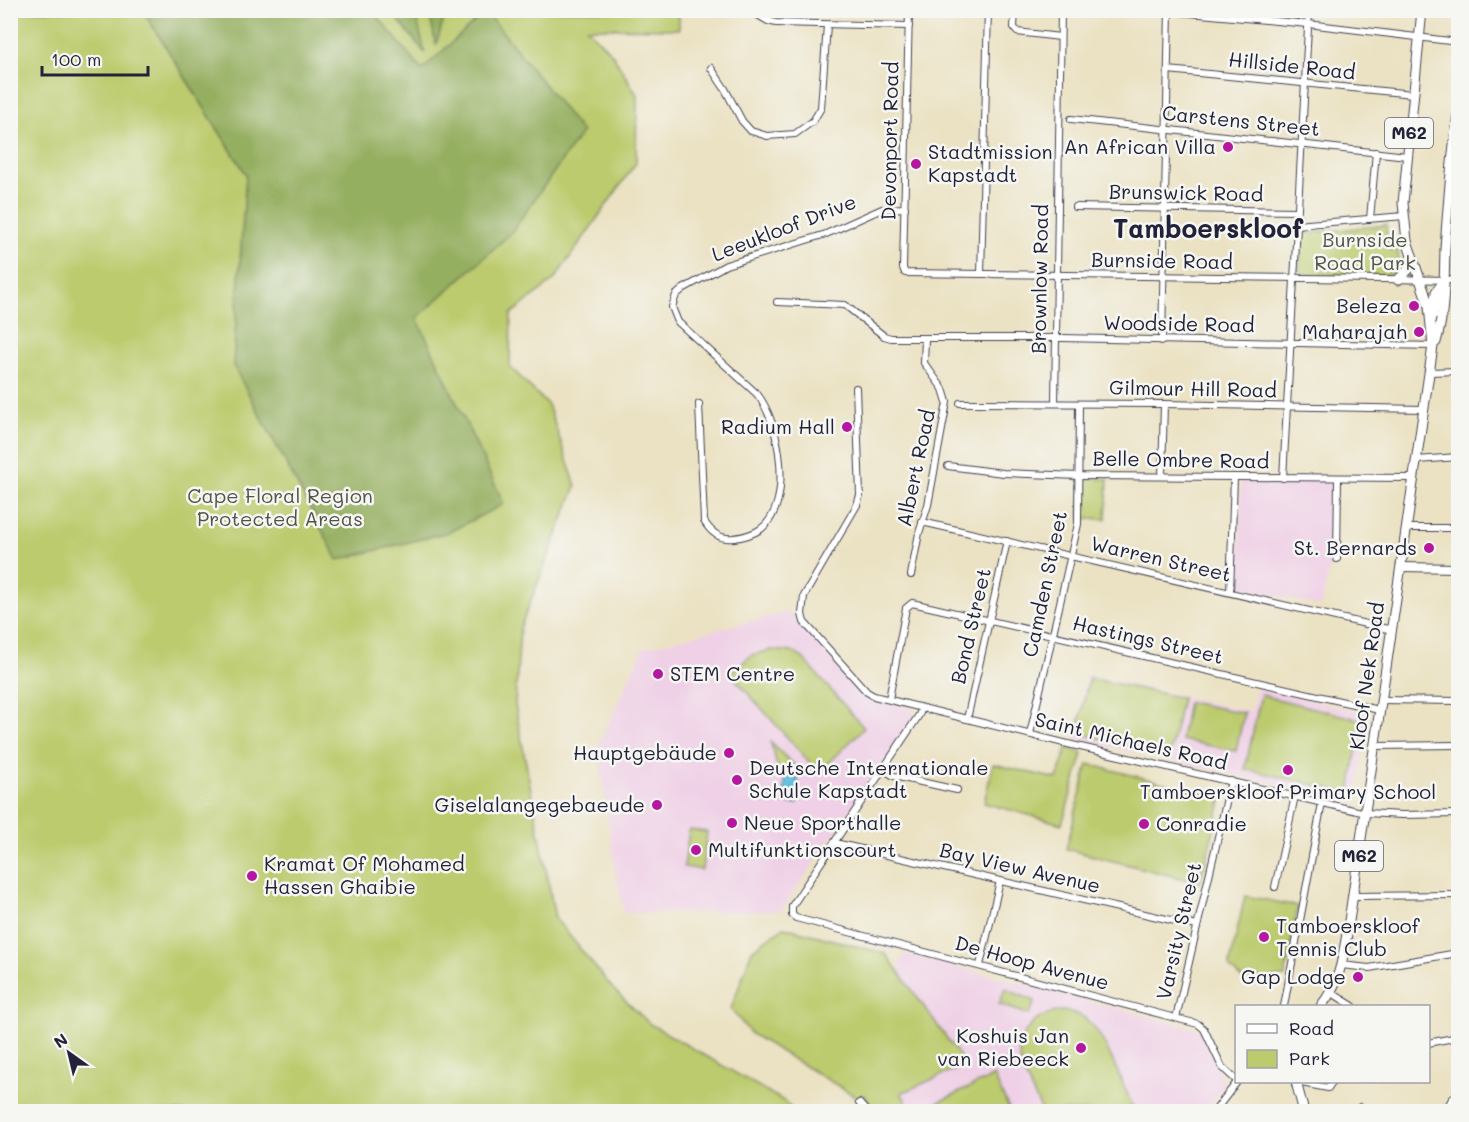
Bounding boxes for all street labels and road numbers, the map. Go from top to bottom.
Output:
street label: Hillside Road [1227,45,1357,85]
street label: Devonport Road [875,61,903,221]
street label: Carstens Street [1161,99,1321,141]
road number: M62 [1385,118,1433,148]
street label: Brunswick Road [1109,178,1263,206]
street label: Leeukloof Drive [708,188,860,267]
street label: Brownlow Road [1025,204,1053,354]
street label: Burnside Road [1091,246,1233,274]
street label: Woodside Road [1103,309,1255,337]
street label: Gilmour Hill Road [1109,374,1277,402]
street label: Albert Road [890,407,940,529]
street label: Belle Ombre Road [1092,444,1270,474]
street label: Camden Street [1016,508,1072,659]
street label: Warren Street [1088,529,1234,587]
street label: Bond Street [944,565,996,686]
street label: Kloof Nek Road [1343,600,1389,751]
street label: Hastings Street [1070,609,1226,669]
street label: Saint Michaels Road [1032,705,1230,775]
street label: Bay View Avenue [937,836,1103,898]
road number: M62 [1335,841,1383,871]
street label: Varsity Street [1150,859,1206,1002]
street label: De Hoop Avenue [952,929,1112,995]

